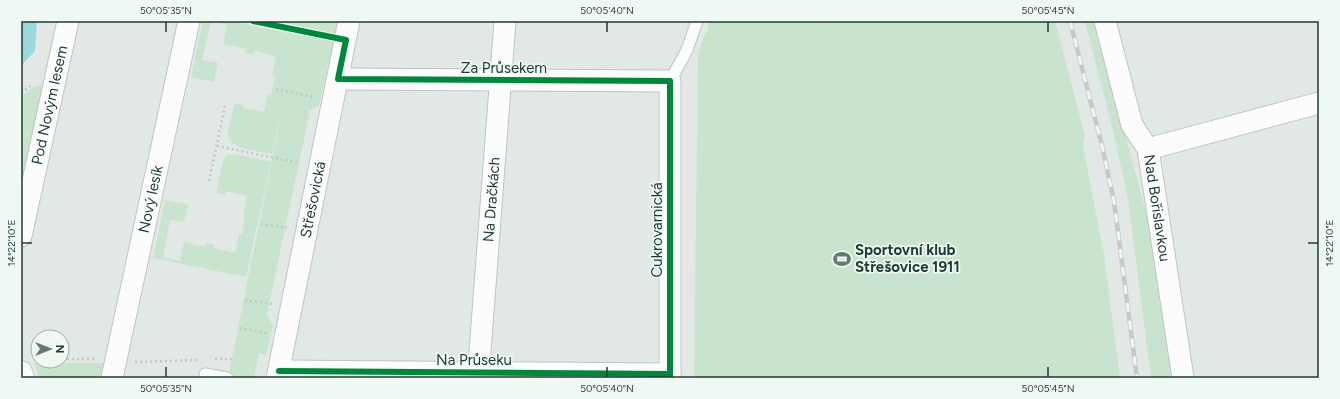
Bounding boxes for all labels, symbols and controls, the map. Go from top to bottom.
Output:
text: 50°05'35"N [140,4,192,17]
text: 50°05'40"N [580,4,634,17]
text: 50°05'45"N [1022,4,1074,17]
street label: Pod Novým lesem [28,44,71,166]
street label: Za Průsekem [461,59,547,77]
street label: Nad Bořislavkou [1140,153,1174,263]
street label: Na Dračkách [479,156,504,243]
street label: Střešovická [296,160,330,240]
street label: Nový lesík [135,163,167,235]
street label: Cukrovarnická [648,182,666,278]
text: 14°22'10"E [5,219,18,266]
text: 14°22'10"E [1323,219,1336,266]
place label: Sportovní klub Střešovice 1911 [855,241,960,276]
sports icon: Sportovní klub Střešovice 1911 [832,249,852,269]
north arrow [30,329,70,369]
text: N [53,345,66,353]
street label: Na Průseku [436,351,512,369]
text: 50°05'35"N [140,382,192,395]
text: 50°05'40"N [580,382,634,395]
text: 50°05'45"N [1022,382,1074,395]

